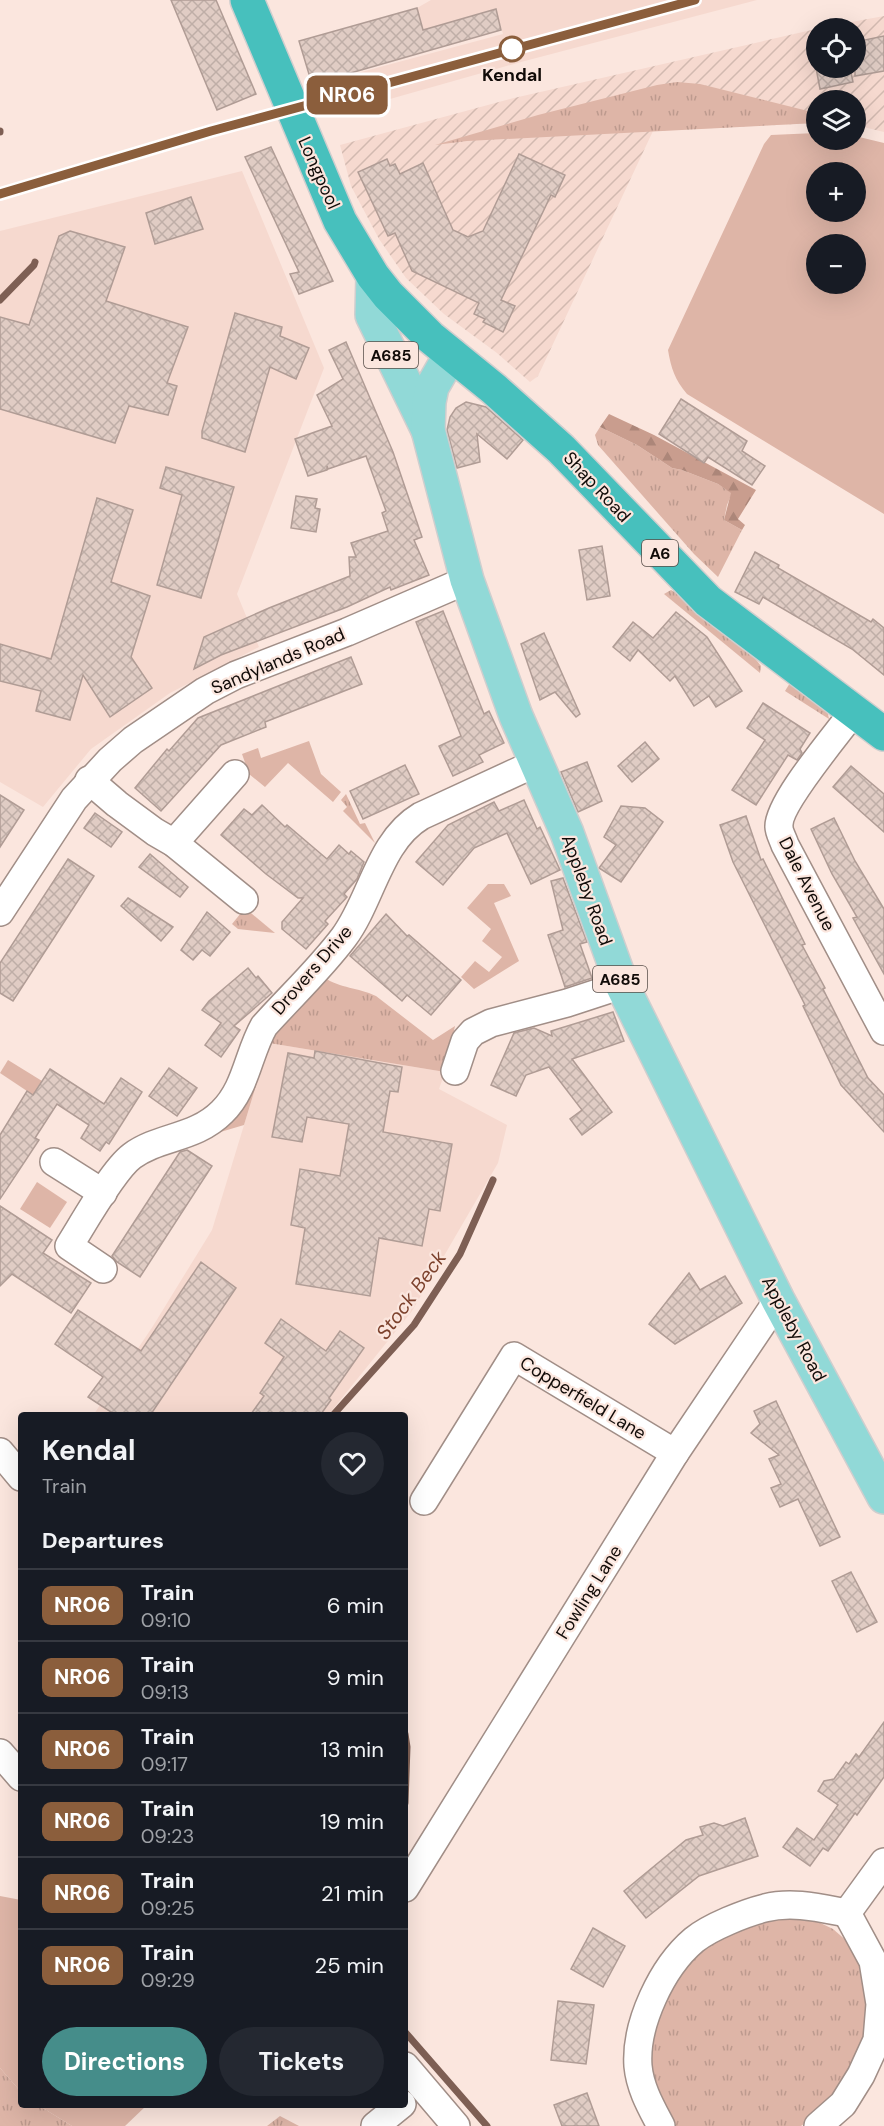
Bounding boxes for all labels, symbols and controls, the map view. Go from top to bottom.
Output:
map controls [806,18,866,294]
button: locate [806,18,866,78]
marker: Kendal [499,36,525,62]
place label: Kendal [482,63,542,87]
line badge: NR06 [305,76,389,115]
text: NR06 [319,81,375,109]
button: layers [806,90,866,150]
street label: Longpool [292,133,346,213]
button: + [806,162,866,222]
button: − [806,234,866,294]
road number: A685 [364,342,418,368]
street label: Shap Road [558,446,636,528]
road number: A6 [642,540,678,566]
street label: Sandylands Road [207,622,349,700]
street label: Appleby Road [556,831,618,949]
street label: Dale Avenue [773,833,841,935]
street label: Drovers Drive [266,920,358,1020]
road number: A685 [593,966,647,992]
water label: Stock Beck [370,1245,452,1345]
street label: Appleby Road [756,1272,832,1386]
street label: Copperfield Lane [515,1351,651,1445]
text: Kendal [42,1432,135,1469]
button: heart [321,1432,384,1495]
text: Train [42,1473,87,1499]
text: Departures [42,1526,164,1555]
street label: Fowling Lane [551,1540,627,1644]
text: Train [141,1578,194,1607]
text: NR06 [54,1591,111,1619]
text: 6 min [327,1591,384,1620]
text: 09:10 [141,1607,191,1633]
text: Train [141,1650,194,1679]
text: NR06 [54,1663,111,1691]
text: 9 min [327,1663,384,1692]
text: 09:13 [141,1679,189,1705]
text: Train [141,1722,194,1751]
text: NR06 [54,1735,111,1763]
text: 13 min [321,1735,384,1764]
text: 09:17 [141,1751,188,1777]
text: Train [141,1794,194,1823]
text: NR06 [54,1807,111,1835]
text: 19 min [320,1807,384,1836]
text: 09:23 [141,1823,194,1849]
text: Train [141,1866,194,1895]
text: NR06 [54,1879,111,1907]
text: 21 min [321,1879,384,1908]
text: 09:25 [141,1895,195,1921]
text: Train [141,1938,194,1967]
text: NR06 [54,1951,111,1979]
text: 25 min [315,1951,384,1980]
text: 09:29 [141,1967,195,1993]
button: Directions [42,2027,207,2096]
button: Tickets [219,2027,384,2096]

